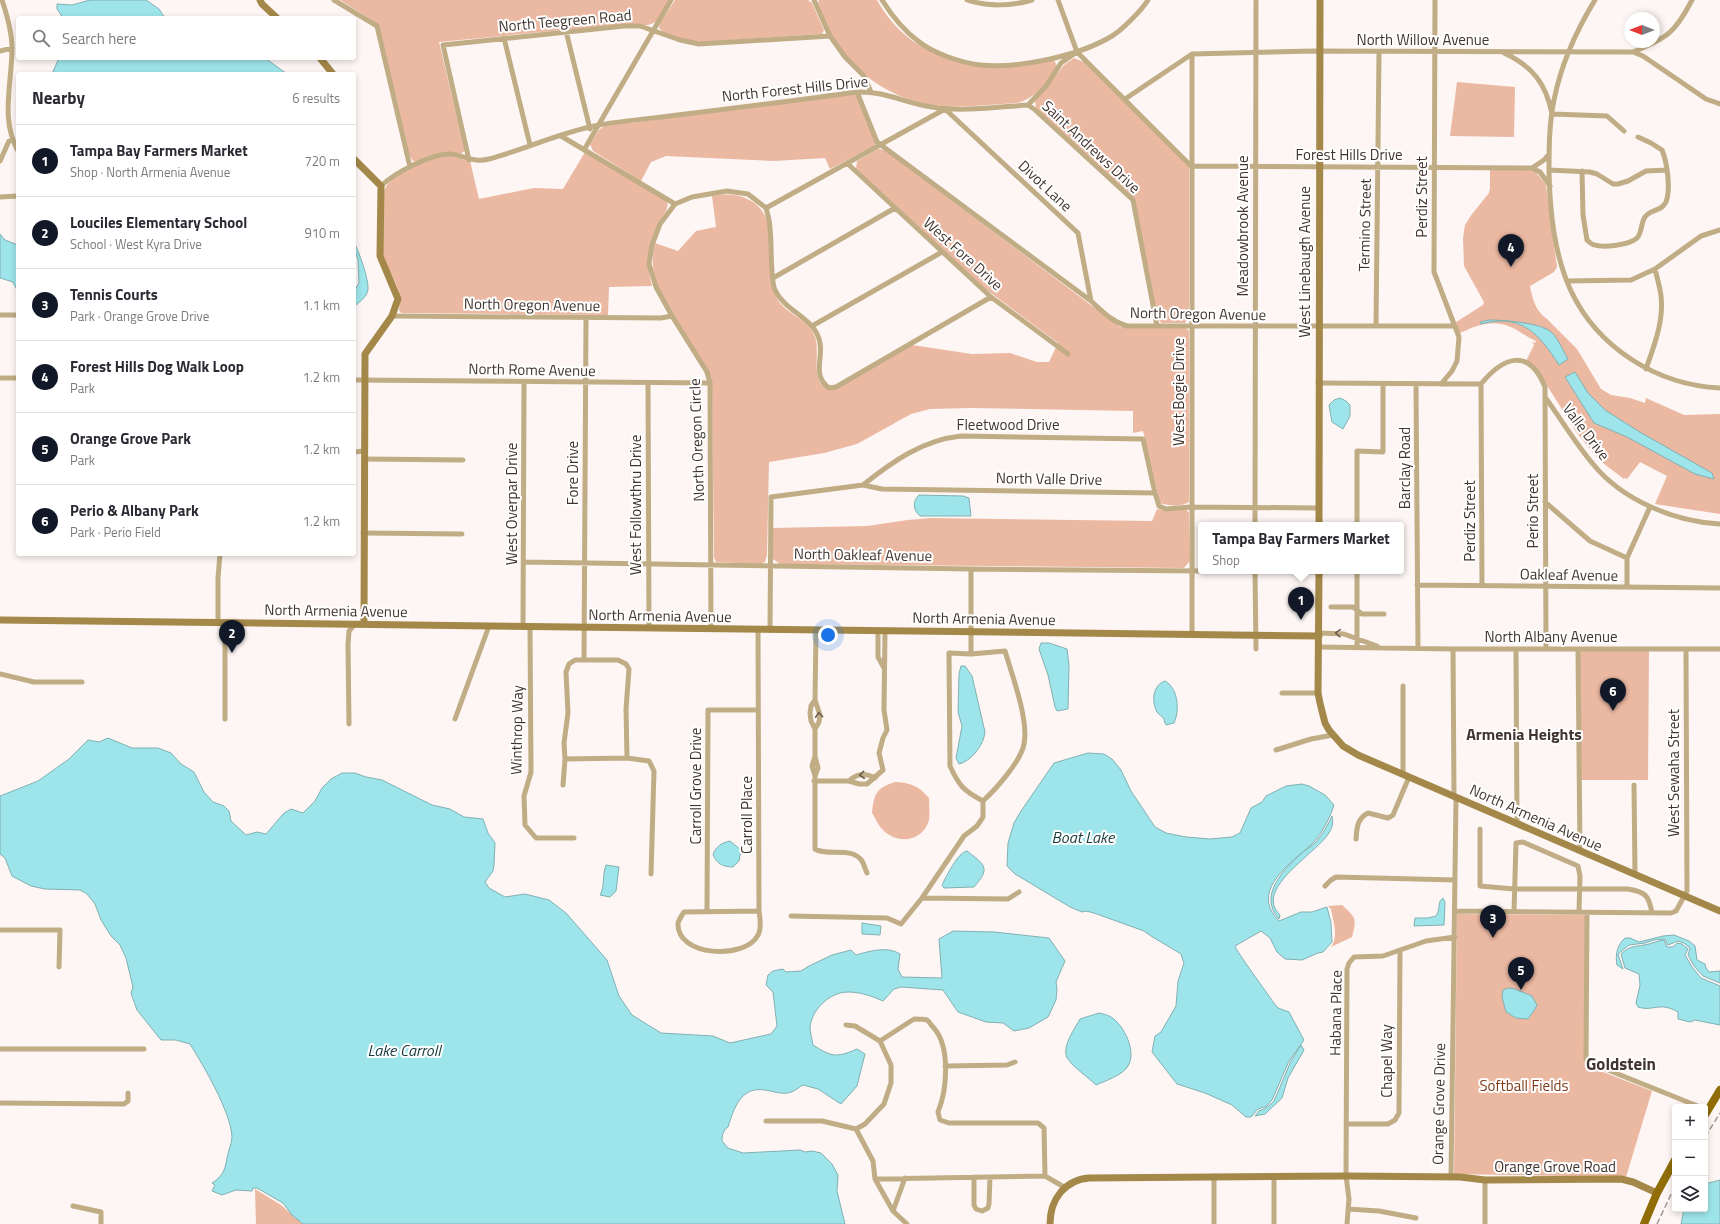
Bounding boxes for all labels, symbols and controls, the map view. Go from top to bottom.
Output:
street label: North Teegreen Road [498,3,632,38]
north arrow [1624,12,1660,48]
search box [16,16,356,60]
icon: search [30,27,52,49]
text: Search here [62,27,136,50]
street label: North Willow Avenue [1357,28,1489,51]
street label: North Forest Hills Drive [721,69,869,108]
text: Nearby [32,85,85,111]
text: 6 results [292,88,340,108]
street label: Saint Andrews Drive [1037,95,1146,199]
text: Tampa Bay Farmers Market [70,139,248,162]
street label: Forest Hills Drive [1295,143,1403,166]
text: 1 [41,151,49,171]
text: 720 m [304,151,340,171]
street label: Divot Lane [1013,154,1078,217]
street label: Meadowbrook Avenue [1231,155,1254,297]
street label: Perdiz Street [1410,156,1433,238]
text: Shop · North Armenia Avenue [70,162,230,182]
street label: Termino Street [1352,178,1377,272]
street label: West Linebaugh Avenue [1293,186,1316,338]
text: Louciles Elementary School [70,211,247,234]
street label: West Fore Drive [918,212,1008,296]
text: 2 [41,223,49,243]
text: 910 m [304,223,340,243]
text: School · West Kyra Drive [70,234,202,254]
pin: 4 [1498,234,1524,267]
text: Tennis Courts [70,283,158,306]
street label: North Oregon Avenue [464,292,600,317]
text: 3 [41,295,49,315]
text: 1.1 km [303,295,340,315]
street label: North Oregon Avenue [1130,301,1266,326]
text: Park · Orange Grove Drive [70,306,209,326]
street label: West Bogie Drive [1167,338,1190,446]
text: Forest Hills Dog Walk Loop [70,355,244,378]
street label: North Rome Avenue [468,357,596,382]
text: 4 [41,367,49,387]
text: 1.2 km [303,367,340,387]
text: Park [70,378,95,398]
street label: North Oregon Circle [683,378,710,502]
street label: Valle Drive [1557,398,1616,465]
street label: Fleetwood Drive [957,413,1059,436]
text: Orange Grove Park [70,427,191,450]
street label: Barclay Road [1393,427,1416,509]
street label: West Followthru Drive [624,435,647,575]
text: 5 [41,439,49,459]
text: 1.2 km [303,439,340,459]
street label: Fore Drive [561,441,584,505]
street label: West Overpar Drive [500,443,523,565]
text: Park [70,450,95,470]
street label: North Valle Drive [996,466,1102,491]
street label: Perio Street [1521,473,1544,548]
street label: Perdiz Street [1458,480,1481,562]
text: Perio & Albany Park [70,499,199,522]
text: 6 [41,511,49,531]
text: 1.2 km [303,511,340,531]
text: Park · Perio Field [70,522,161,542]
popup [1198,522,1404,574]
text: Tampa Bay Farmers Market [1212,527,1390,550]
street label: North Oakleaf Avenue [794,542,932,567]
text: Shop [1212,550,1240,570]
street label: Oakleaf Avenue [1520,562,1618,587]
pin: 1 [1288,587,1314,620]
street label: North Armenia Avenue [264,598,408,623]
street label: North Armenia Avenue [588,603,732,628]
street label: North Armenia Avenue [912,606,1056,631]
pin: 2 [219,620,245,653]
your location [818,625,838,645]
street label: North Albany Avenue [1484,625,1618,648]
one-way arrow [1335,629,1341,638]
pin: 6 [1600,678,1626,711]
street label: Winthrop Way [504,685,529,775]
street label: West Sewaha Street [1662,708,1685,837]
one-way arrow [814,712,823,718]
district label: Armenia Heights [1466,722,1582,746]
street label: Carroll Grove Drive [684,728,707,844]
one-way arrow [858,771,865,780]
street label: Carroll Place [735,776,758,854]
street label: North Armenia Avenue [1466,778,1606,857]
water label: Boat Lake [1052,825,1116,849]
pin: 3 [1480,905,1506,938]
pin: 5 [1508,957,1534,990]
street label: Habana Place [1323,970,1348,1056]
street label: Chapel Way [1375,1024,1398,1098]
water label: Lake Carroll [367,1038,442,1062]
street label: Orange Grove Drive [1426,1043,1451,1165]
district label: Goldstein [1586,1051,1656,1077]
park label: Softball Fields [1479,1074,1569,1097]
map controls [1672,1104,1708,1212]
button: + [1672,1104,1708,1140]
button: − [1672,1140,1708,1176]
street label: Orange Grove Road [1494,1155,1616,1178]
button: layers [1672,1176,1708,1212]

